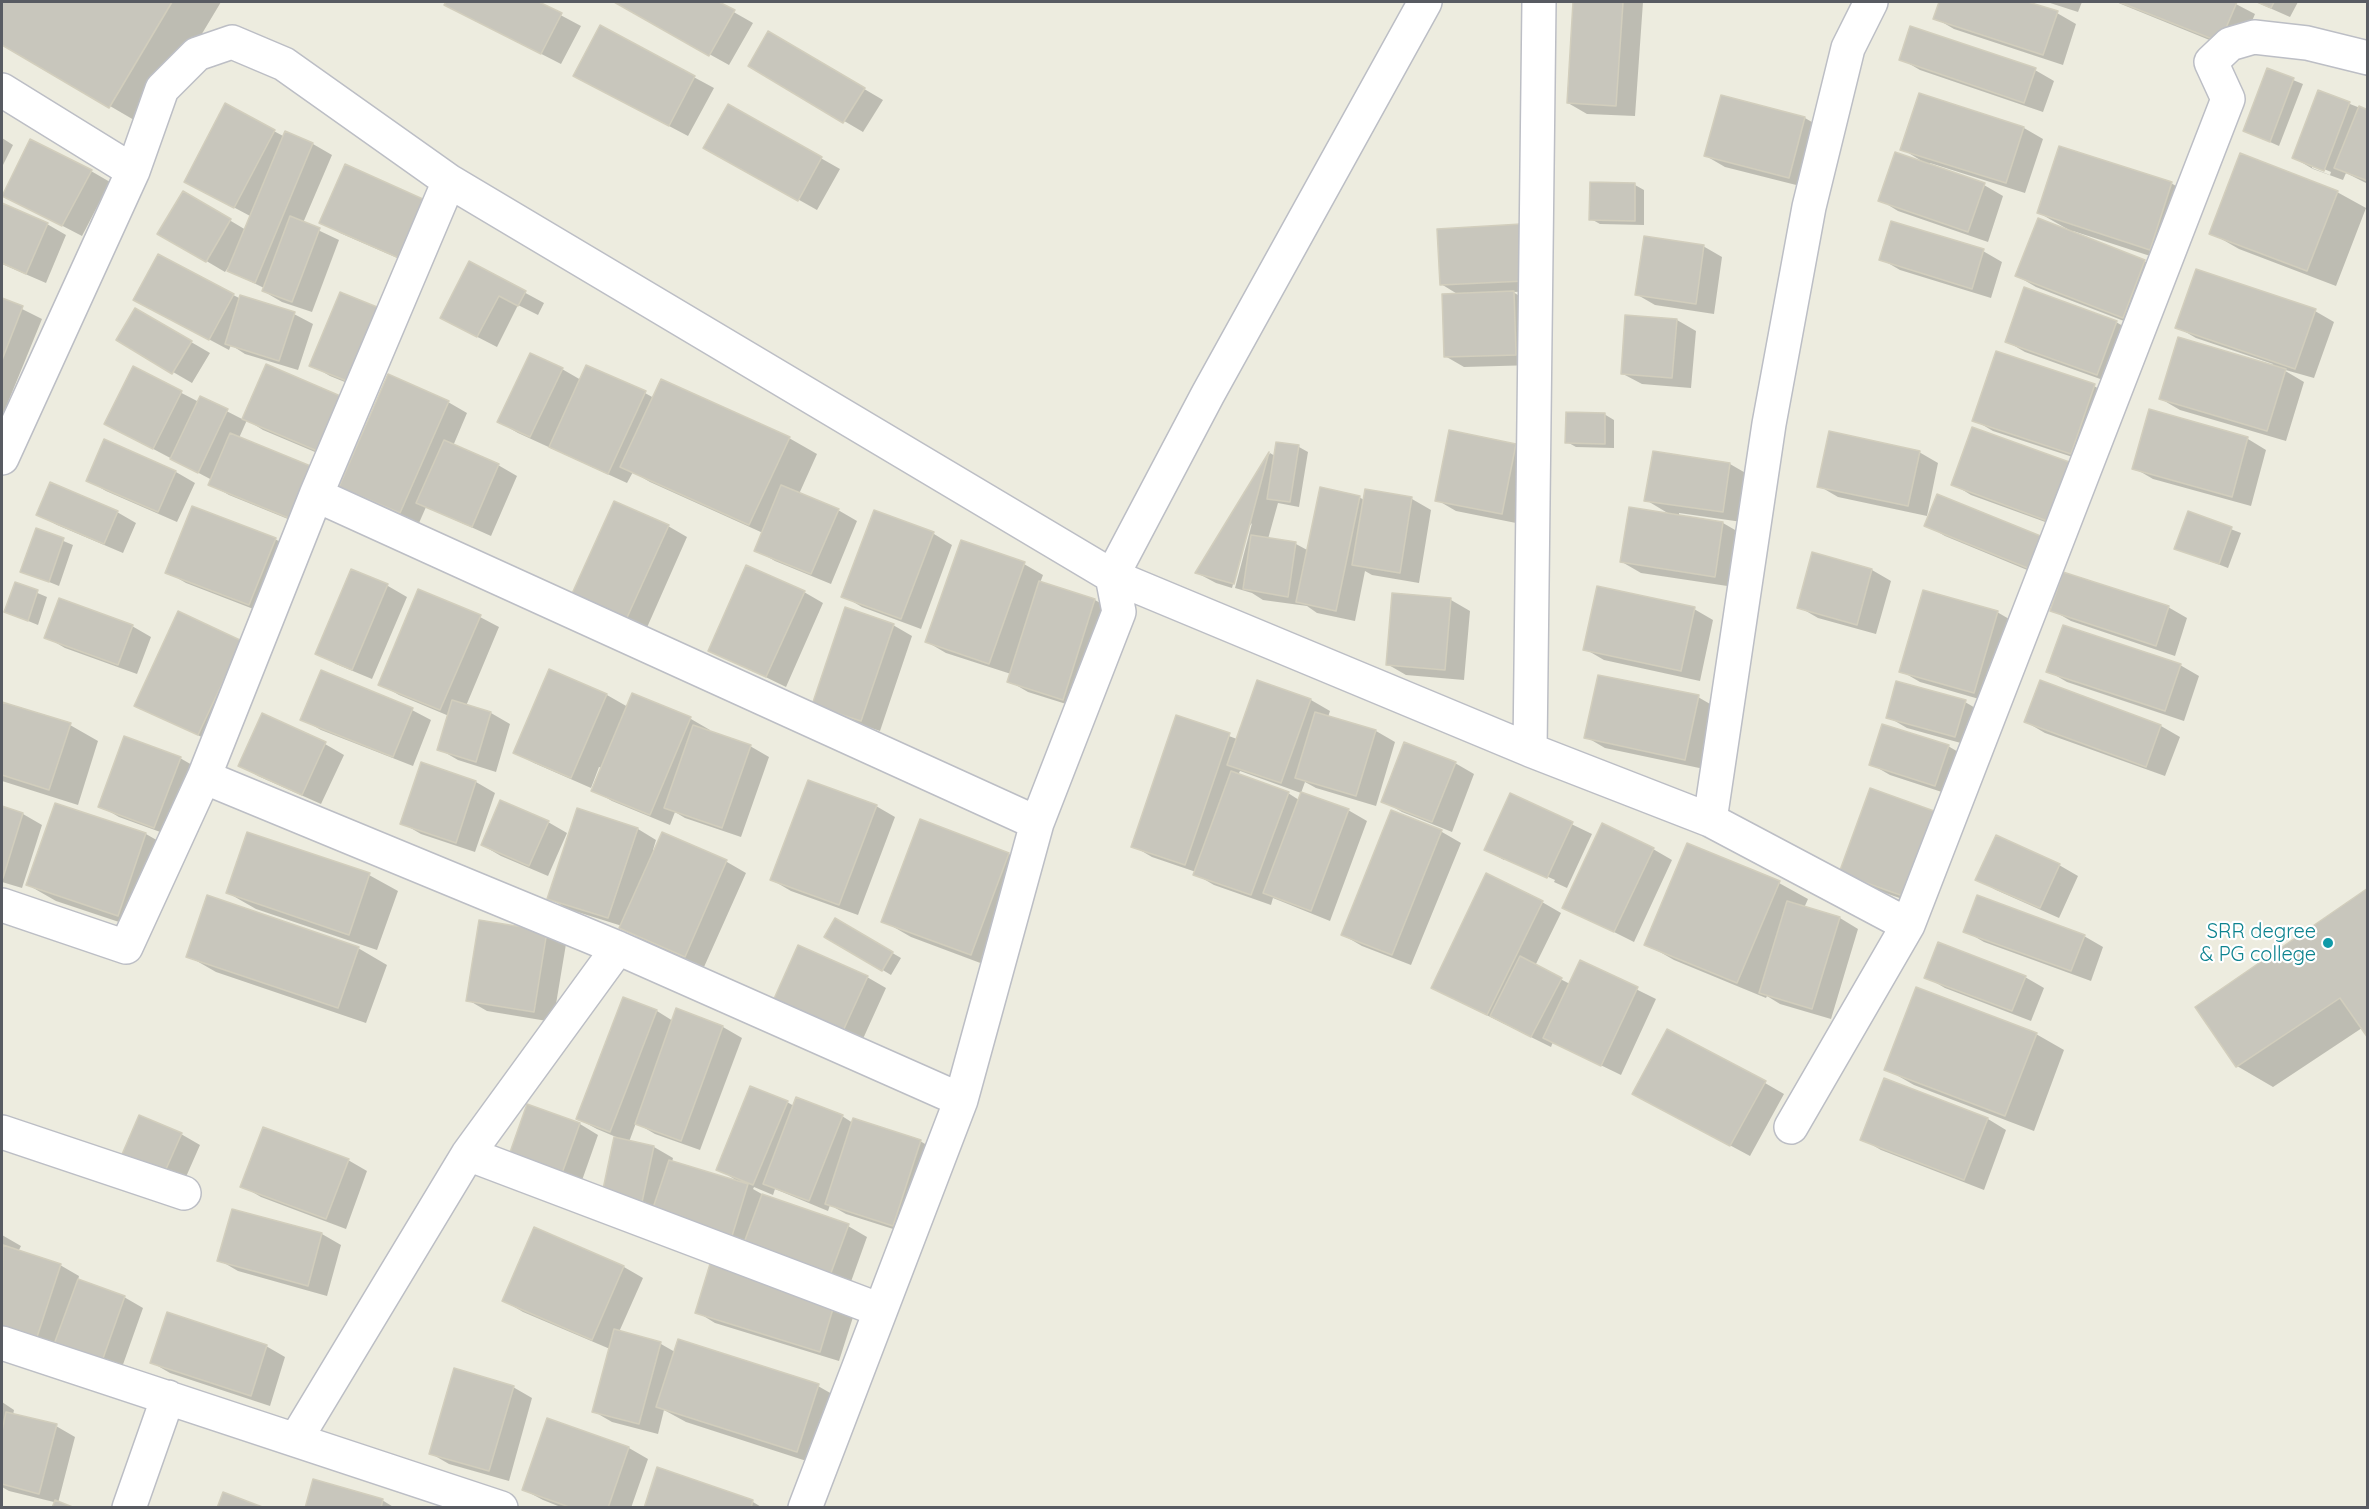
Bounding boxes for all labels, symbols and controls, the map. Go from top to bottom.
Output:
place label: SRR degree & PG college [2200,920,2316,967]
marker: SRR degree & PG college [2321,936,2335,950]

